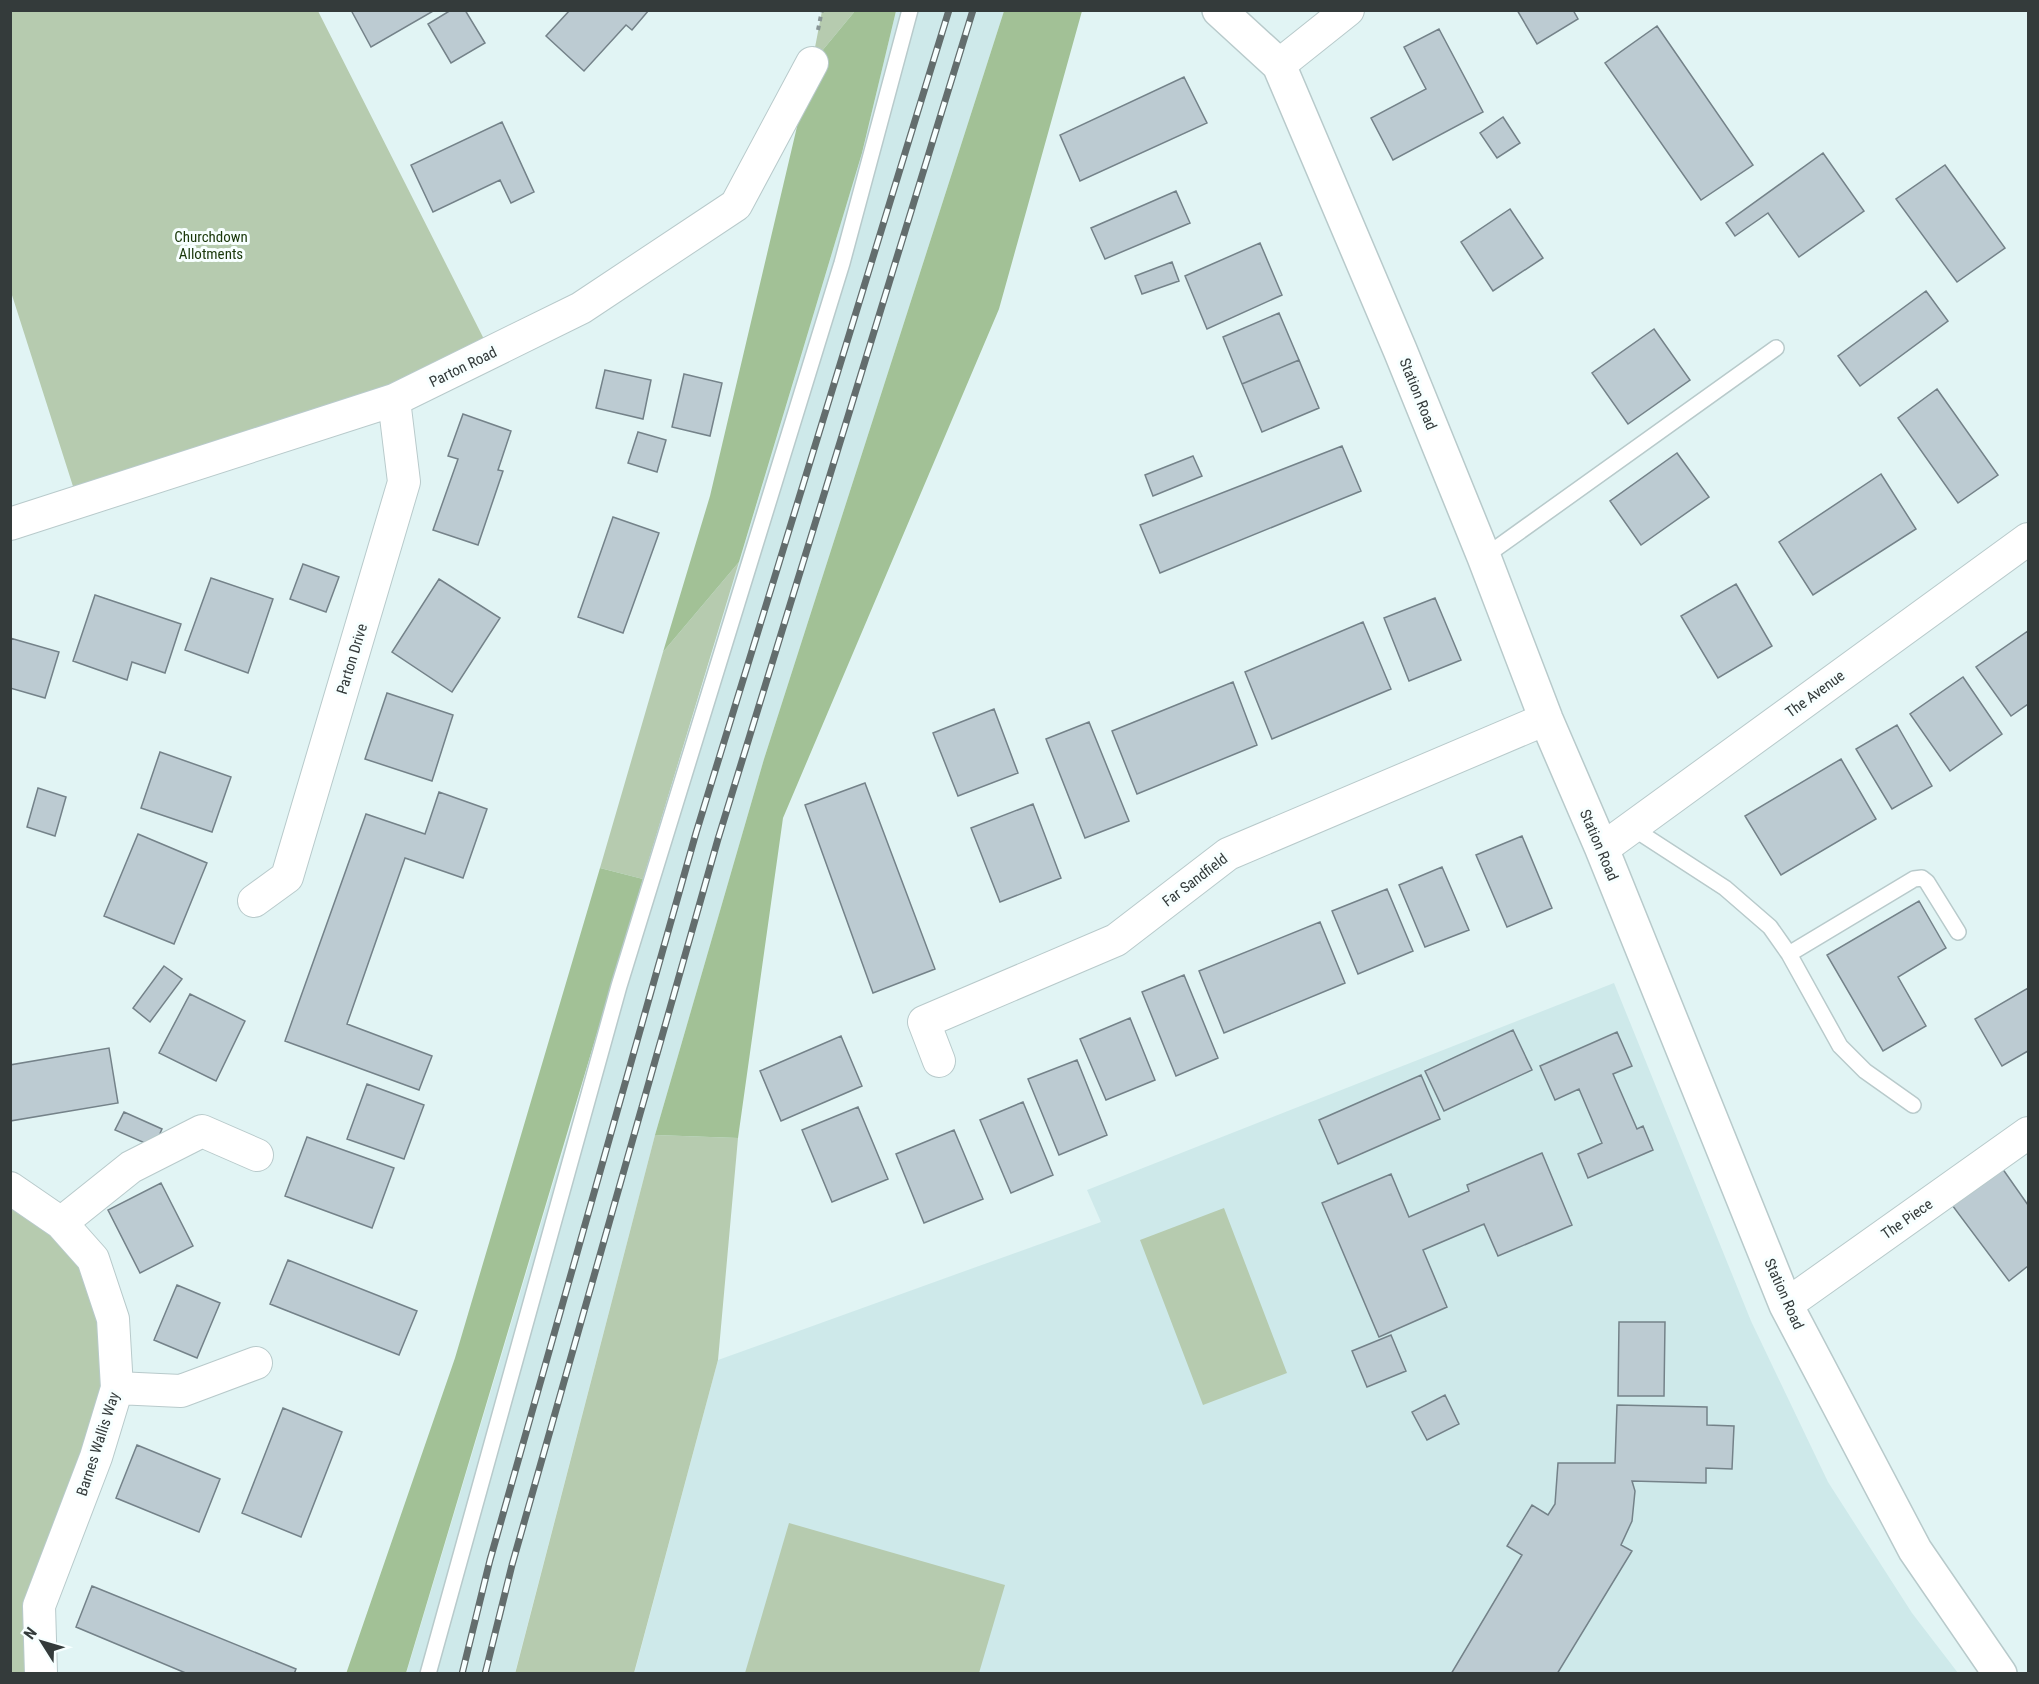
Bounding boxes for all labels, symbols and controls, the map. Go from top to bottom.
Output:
park label: Churchdown Allotments [174,228,248,263]
street label: Parton Road [426,343,500,391]
street label: Station Road [1395,356,1441,432]
street label: Parton Drive [333,622,371,696]
street label: The Avenue [1782,667,1848,721]
street label: Station Road [1576,807,1622,883]
street label: Far Sandfield [1159,850,1231,910]
street label: The Piece [1878,1195,1936,1243]
street label: Station Road [1760,1256,1808,1332]
street label: Barnes Wallis Way [73,1390,123,1498]
north arrow [12,1612,72,1672]
text: N [20,1624,41,1643]

